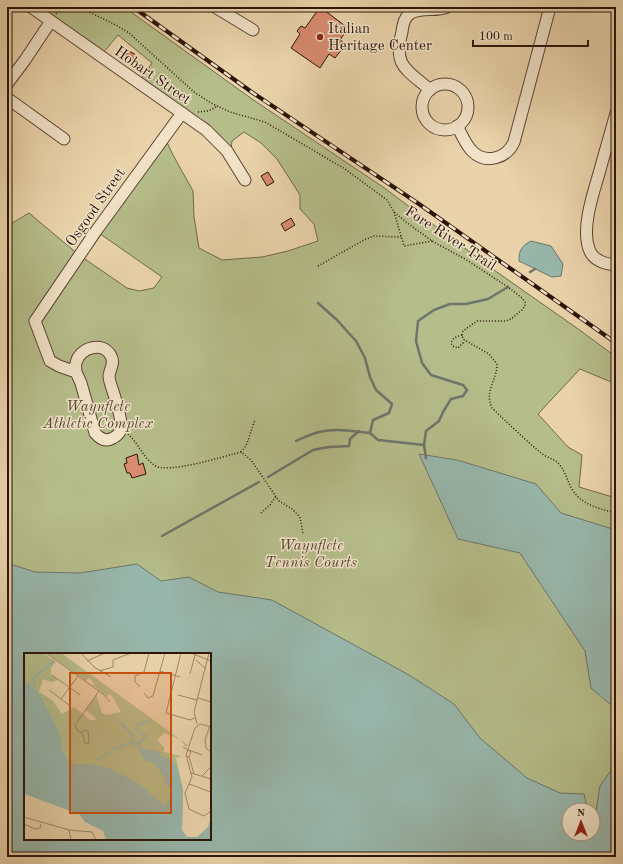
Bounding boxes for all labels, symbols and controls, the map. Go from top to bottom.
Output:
place label: Italian Heritage Center [328,22,432,54]
scale bar [473,22,588,48]
text: 100 m [479,31,513,43]
marker: Italian Heritage Center [315,32,325,42]
street label: Hobart Street [111,44,193,108]
street label: Osgood Street [64,166,129,250]
street label: Fore River Trail [402,204,498,274]
park label: Waynflete Athletic Complex [42,400,154,432]
park label: Waynflete Tennis Courts [265,539,357,571]
inset map [24,653,211,840]
north arrow [561,802,601,842]
text: N [577,808,586,819]

